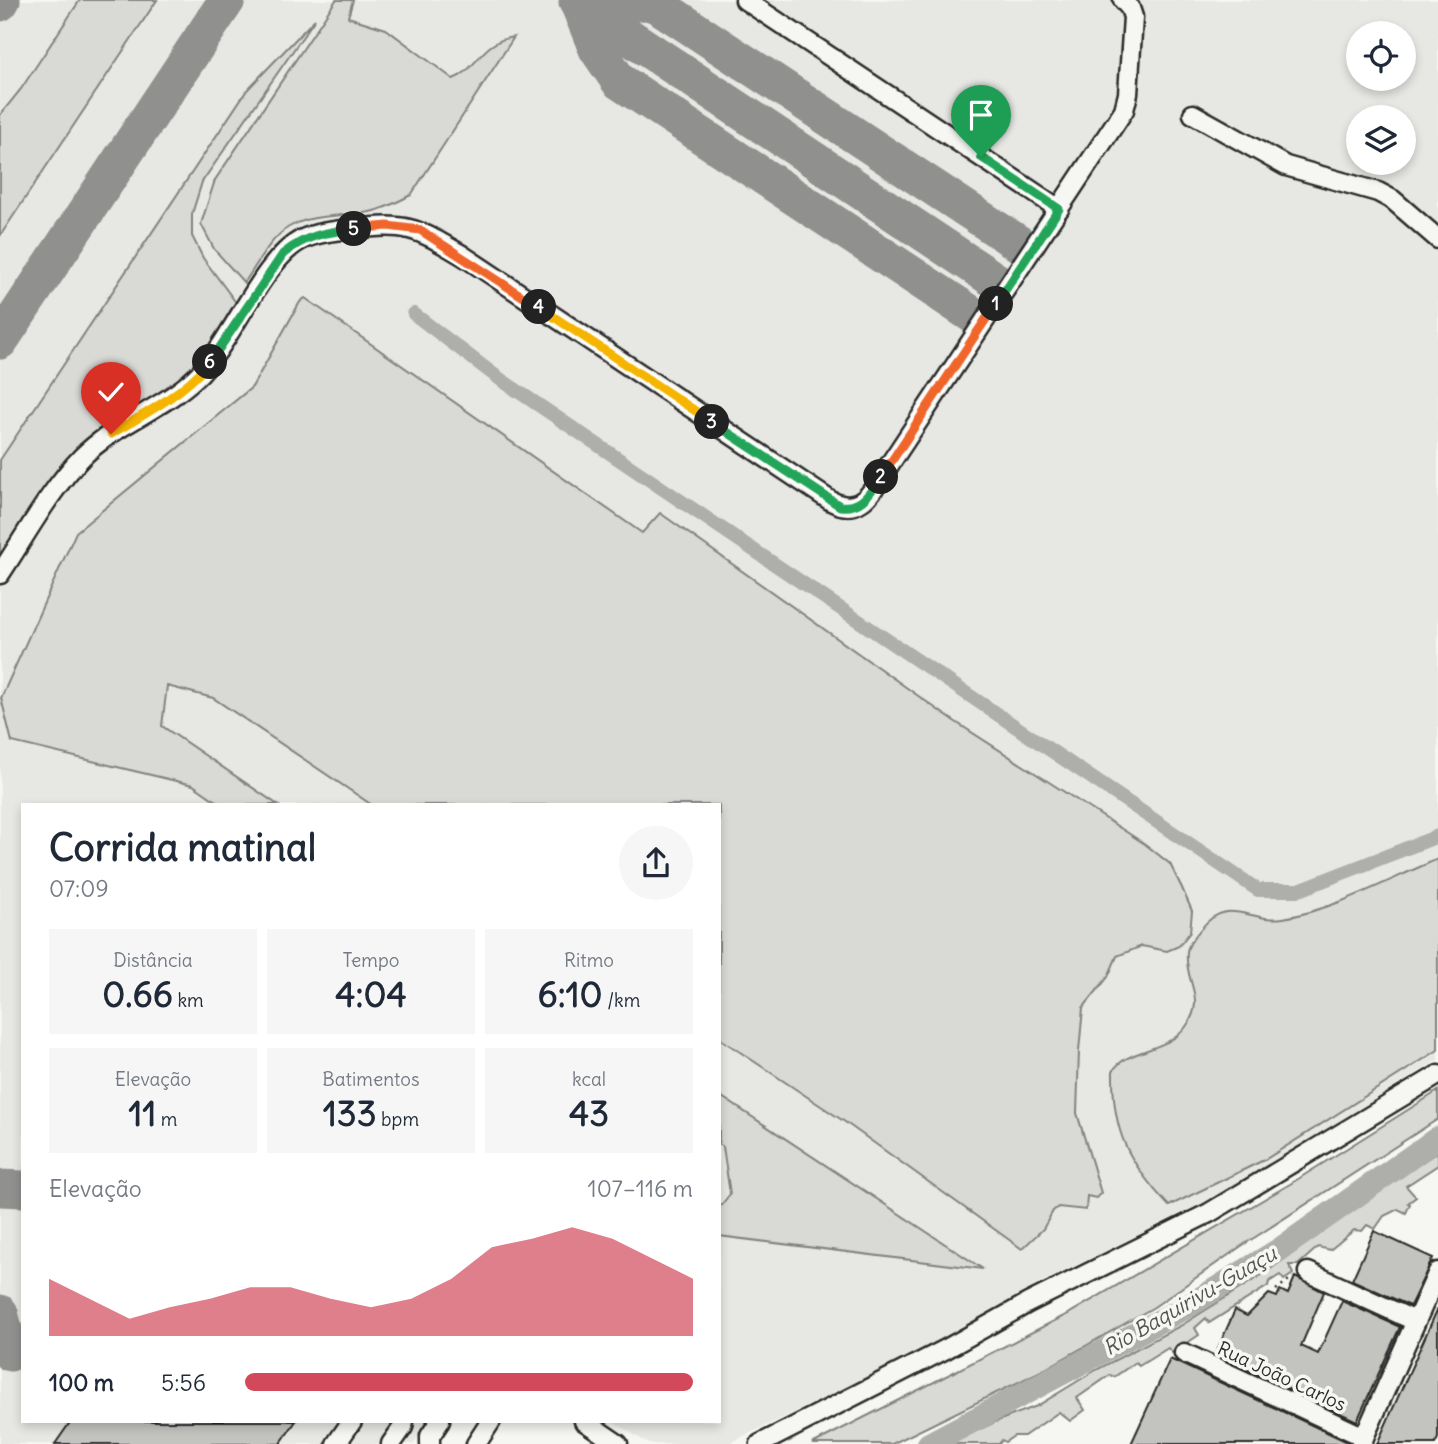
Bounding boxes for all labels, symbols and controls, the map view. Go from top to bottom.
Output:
map controls [1346,21,1416,175]
button: locate [1346,21,1416,91]
pin [951,85,1011,157]
icon: arrive [962,96,1000,134]
button: layers [1346,105,1416,175]
pin: 5 [336,212,372,246]
text: 5 [348,216,359,240]
pin: 1 [978,286,1014,322]
pin: 4 [522,290,556,324]
text: 1 [992,291,999,315]
text: 4 [533,294,544,318]
pin: 6 [192,344,228,380]
text: 6 [204,349,215,373]
pin [81,362,141,434]
icon: check [92,373,130,411]
pin: 3 [694,404,730,440]
text: 3 [706,409,717,433]
pin: 2 [864,460,898,494]
text: 2 [875,464,886,488]
text: Corrida matinal [49,824,316,871]
button: share [619,826,693,900]
text: 07:09 [49,874,109,903]
text: Distância [113,948,193,972]
text: Tempo [342,948,400,972]
text: Ritmo [564,948,614,972]
text: 0.66 [102,972,173,1016]
text: 4:04 [335,972,407,1016]
text: 6:10 [538,972,603,1016]
text: km [173,988,204,1012]
text: /km [603,988,640,1012]
text: Elevação [115,1067,191,1091]
text: Batimentos [322,1067,420,1091]
text: kcal [572,1067,606,1091]
text: 11 [129,1091,156,1135]
text: 133 [323,1091,377,1135]
text: 43 [569,1091,609,1135]
text: m [156,1107,177,1131]
text: bpm [377,1107,419,1131]
text: Elevação [49,1174,142,1203]
text: 107–116 m [588,1174,693,1203]
water label: Rio Baquirivu-Guaçu [1098,1239,1283,1361]
street label: Rua João Carlos [1214,1336,1350,1416]
text: 100 m [49,1368,114,1397]
text: 5:56 [161,1368,206,1397]

